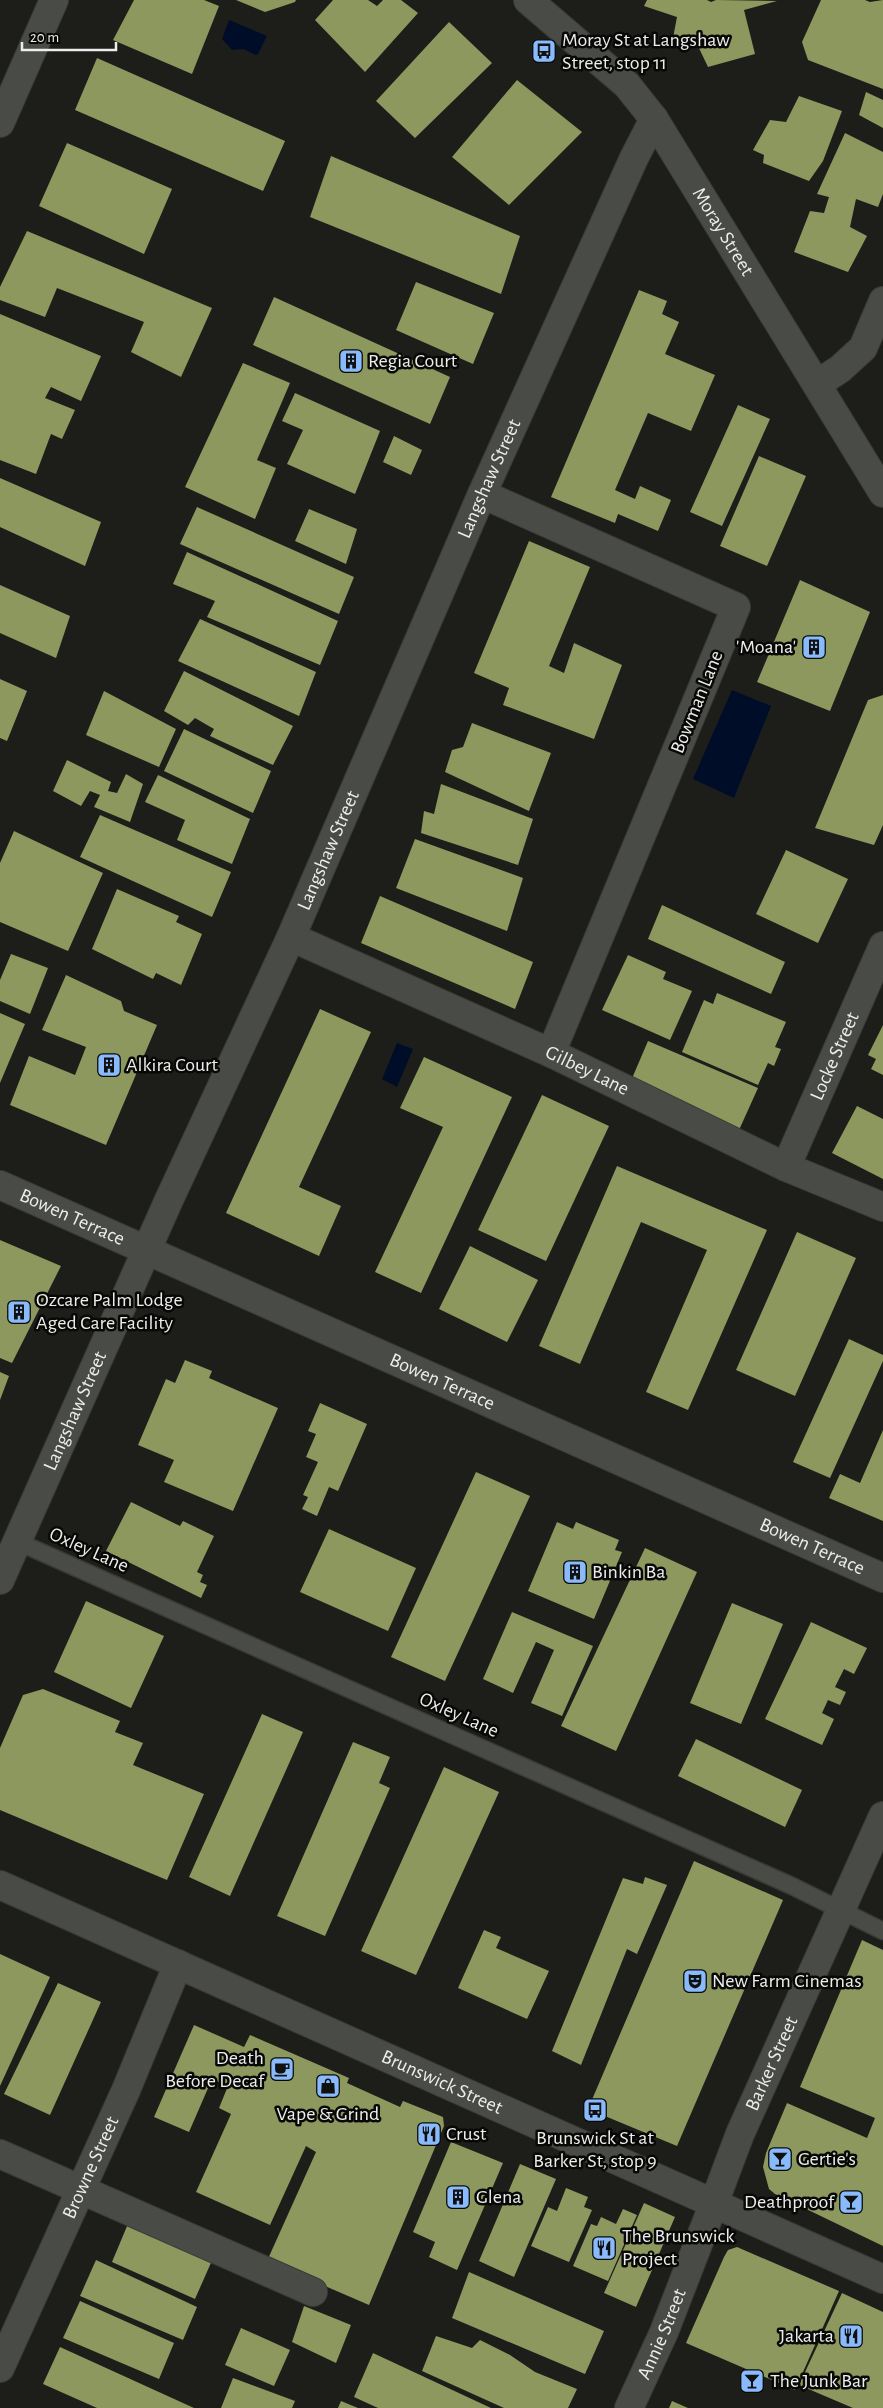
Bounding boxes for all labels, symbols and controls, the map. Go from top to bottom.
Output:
scale bar [22,20,116,52]
text: 20 m [30,30,59,45]
place label: Moray St at Langshaw Street, stop 11 [562,30,730,73]
bus stop icon: Moray St at Langshaw Street, stop 11 [531,38,557,64]
street label: Moray Street [689,184,758,280]
building icon: Regia Court [338,348,364,374]
place label: Regia Court [368,351,458,371]
street label: Langshaw Street [454,416,525,541]
building icon: 'Moana' [801,634,827,660]
place label: 'Moana' [736,637,796,657]
street label: Bowman Lane [667,648,727,756]
street label: Langshaw Street [294,787,363,913]
street label: Locke Street [807,1009,863,1103]
street label: Gilbey Lane [542,1042,632,1099]
building icon: Alkira Court [96,1052,122,1078]
place label: Alkira Court [126,1055,219,1075]
street label: Bowen Terrace [17,1185,128,1249]
place label: Ozcare Palm Lodge Aged Care Facility [36,1290,183,1333]
building icon: Ozcare Palm Lodge Aged Care Facility [6,1299,32,1325]
street label: Langshaw Street [40,1348,111,1474]
street label: Bowen Terrace [387,1350,498,1414]
street label: Bowen Terrace [757,1514,868,1579]
street label: Oxley Lane [46,1524,132,1576]
building icon: Binkin Ba [562,1559,588,1585]
place label: Binkin Ba [592,1562,665,1582]
street label: Oxley Lane [416,1689,502,1741]
theatre icon: New Farm Cinemas [682,1968,708,1994]
place label: New Farm Cinemas [712,1971,862,1991]
street label: Barker Street [742,2013,802,2114]
street label: Brunswick Street [378,2047,506,2118]
place label: Death Before Decaf [165,2048,265,2091]
cafe icon: Death Before Decaf [269,2056,295,2082]
shop icon: Vape & Grind [315,2073,341,2099]
bus stop icon: Brunswick St at Barker St, stop 9 [582,2097,608,2123]
place label: Vape & Grind [277,2104,379,2124]
street label: Browne Street [59,2113,123,2222]
restaurant icon: Crust [416,2121,442,2147]
place label: Crust [446,2124,487,2144]
place label: Brunswick St at Barker St, stop 9 [533,2128,657,2171]
bar icon: Gertie's [767,2146,793,2172]
place label: Gertie's [798,2149,856,2169]
building icon: Glena [445,2184,471,2210]
place label: Glena [476,2187,522,2207]
bar icon: Deathproof [838,2189,864,2215]
place label: Deathproof [744,2192,835,2212]
place label: The Brunswick Project [622,2226,734,2269]
restaurant icon: The Brunswick Project [591,2235,617,2261]
street label: Annie Street [634,2285,690,2382]
restaurant icon: Jakarta [838,2323,864,2349]
place label: Jakarta [779,2326,834,2346]
bar icon: The Junk Bar [739,2368,765,2394]
place label: The Junk Bar [770,2371,868,2391]

